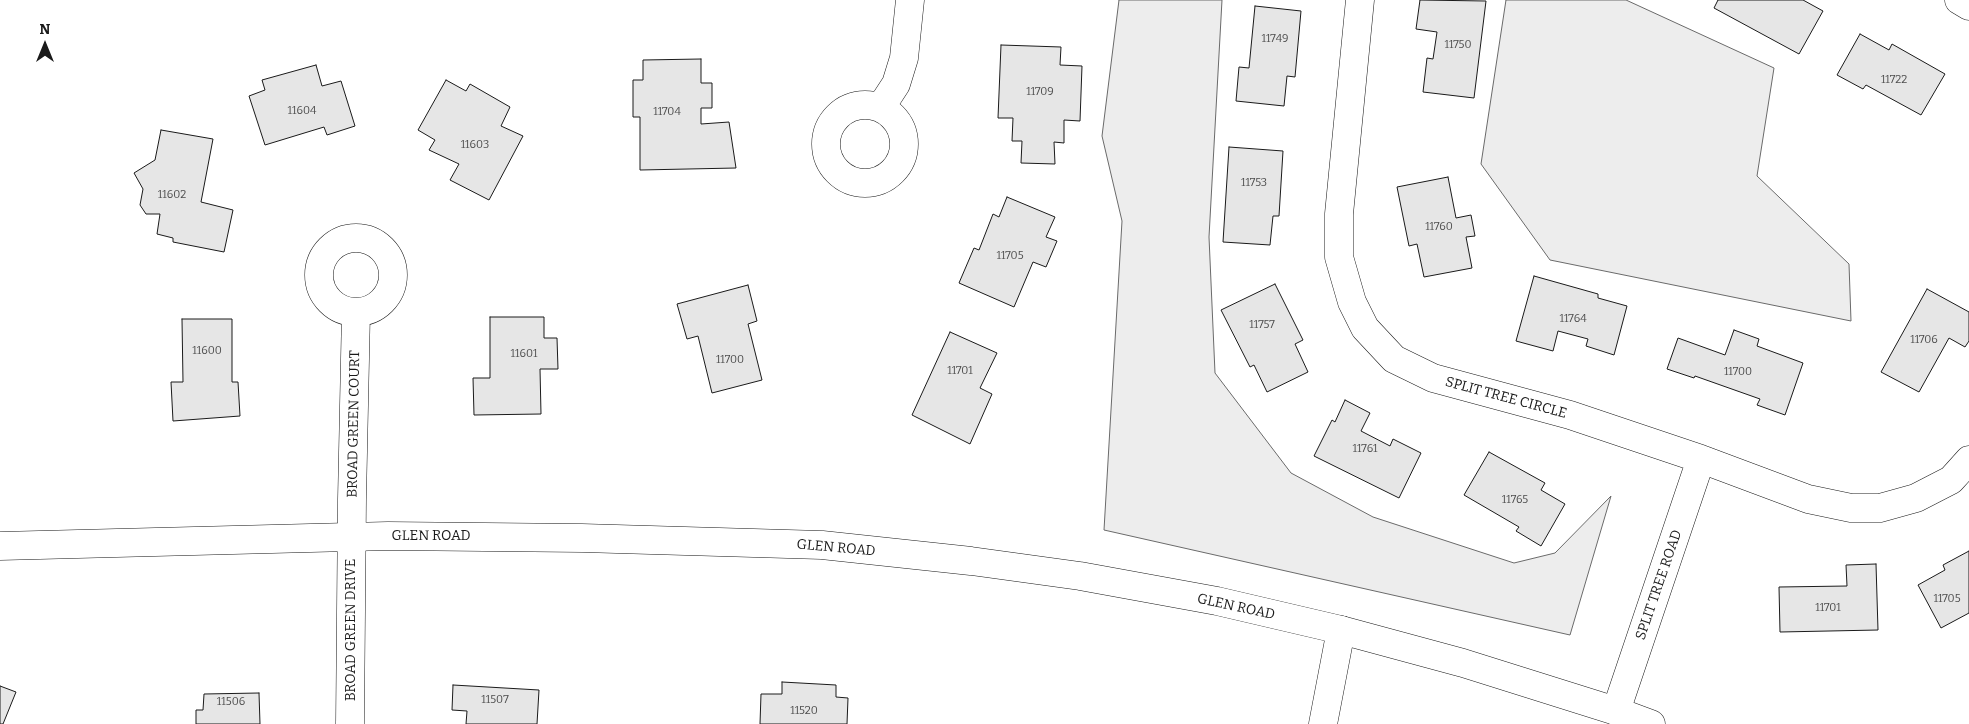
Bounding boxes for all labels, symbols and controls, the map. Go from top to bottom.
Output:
north arrow [20,20,70,70]
text: N [40,21,50,38]
house number: 11749 [1261,32,1289,46]
house number: 11750 [1444,38,1472,52]
house number: 11722 [1881,73,1907,87]
house number: 11709 [1026,85,1054,99]
house number: 11604 [288,104,316,118]
house number: 11704 [653,105,681,119]
house number: 11603 [461,138,489,152]
house number: 11753 [1241,176,1267,190]
house number: 11602 [158,188,186,202]
house number: 11760 [1425,220,1453,234]
house number: 11705 [996,249,1024,263]
house number: 11764 [1559,312,1587,326]
house number: 11757 [1249,318,1275,332]
house number: 11706 [1910,333,1938,347]
house number: 11600 [192,344,222,358]
house number: 11601 [511,347,537,361]
street label: BROAD GREEN COURT [344,350,364,498]
house number: 11700 [716,353,744,367]
house number: 11701 [947,364,973,378]
house number: 11700 [1724,365,1752,379]
street label: SPLIT TREE CIRCLE [1443,374,1569,422]
house number: 11761 [1353,442,1377,456]
house number: 11765 [1502,493,1528,507]
street label: GLEN ROAD [391,528,471,544]
street label: SPLIT TREE ROAD [1632,528,1686,642]
street label: GLEN ROAD [796,536,876,560]
street label: BROAD GREEN DRIVE [343,559,359,701]
street label: GLEN ROAD [1195,591,1277,623]
house number: 11705 [1933,592,1961,606]
house number: 11701 [1815,601,1841,615]
house number: 11507 [481,693,509,707]
house number: 11506 [217,695,245,709]
house number: 11520 [790,704,818,718]

